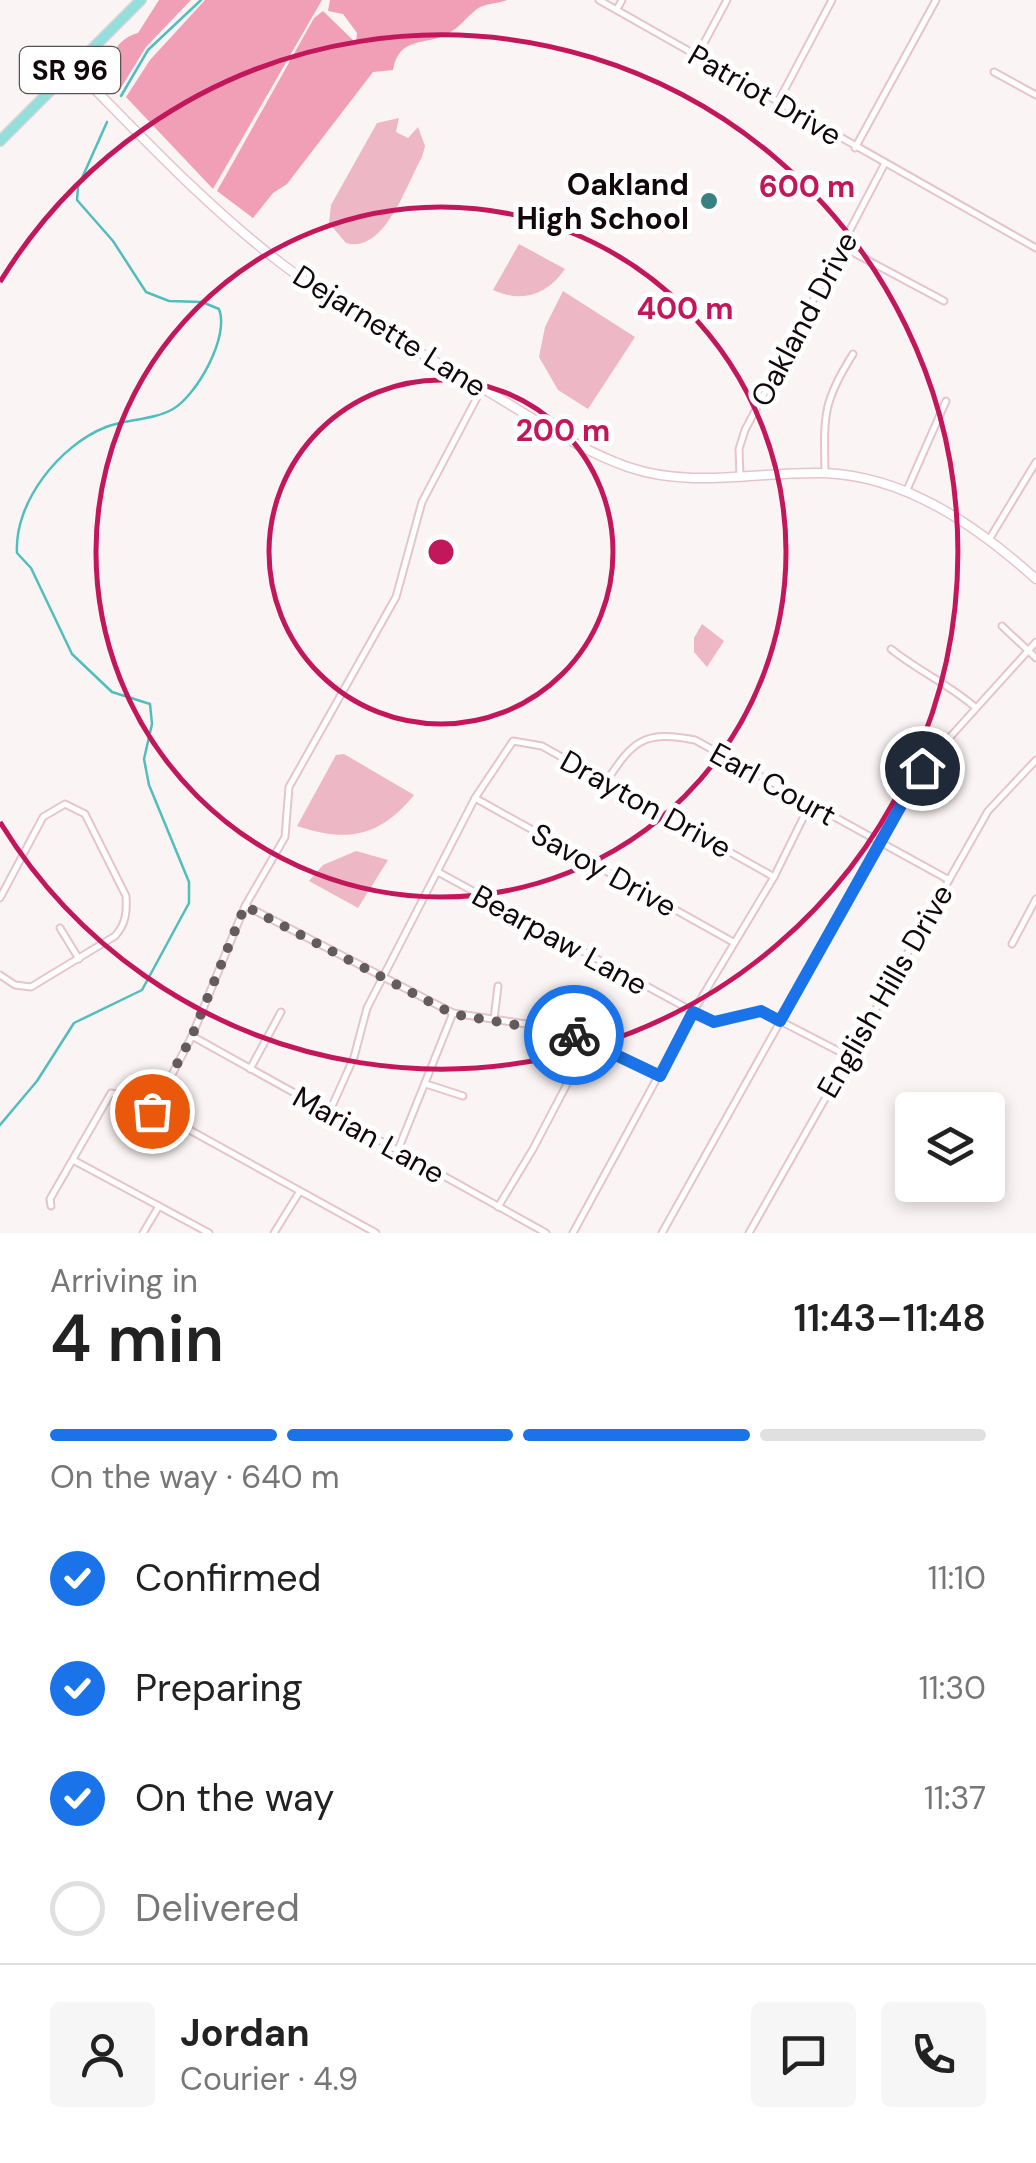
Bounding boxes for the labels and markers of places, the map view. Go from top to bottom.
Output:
place label: Oakland High School [516,165,689,238]
marker: Oakland High School [698,190,720,212]
centre of rings [423,534,459,570]
pin [880,726,965,811]
pin [110,1069,195,1154]

